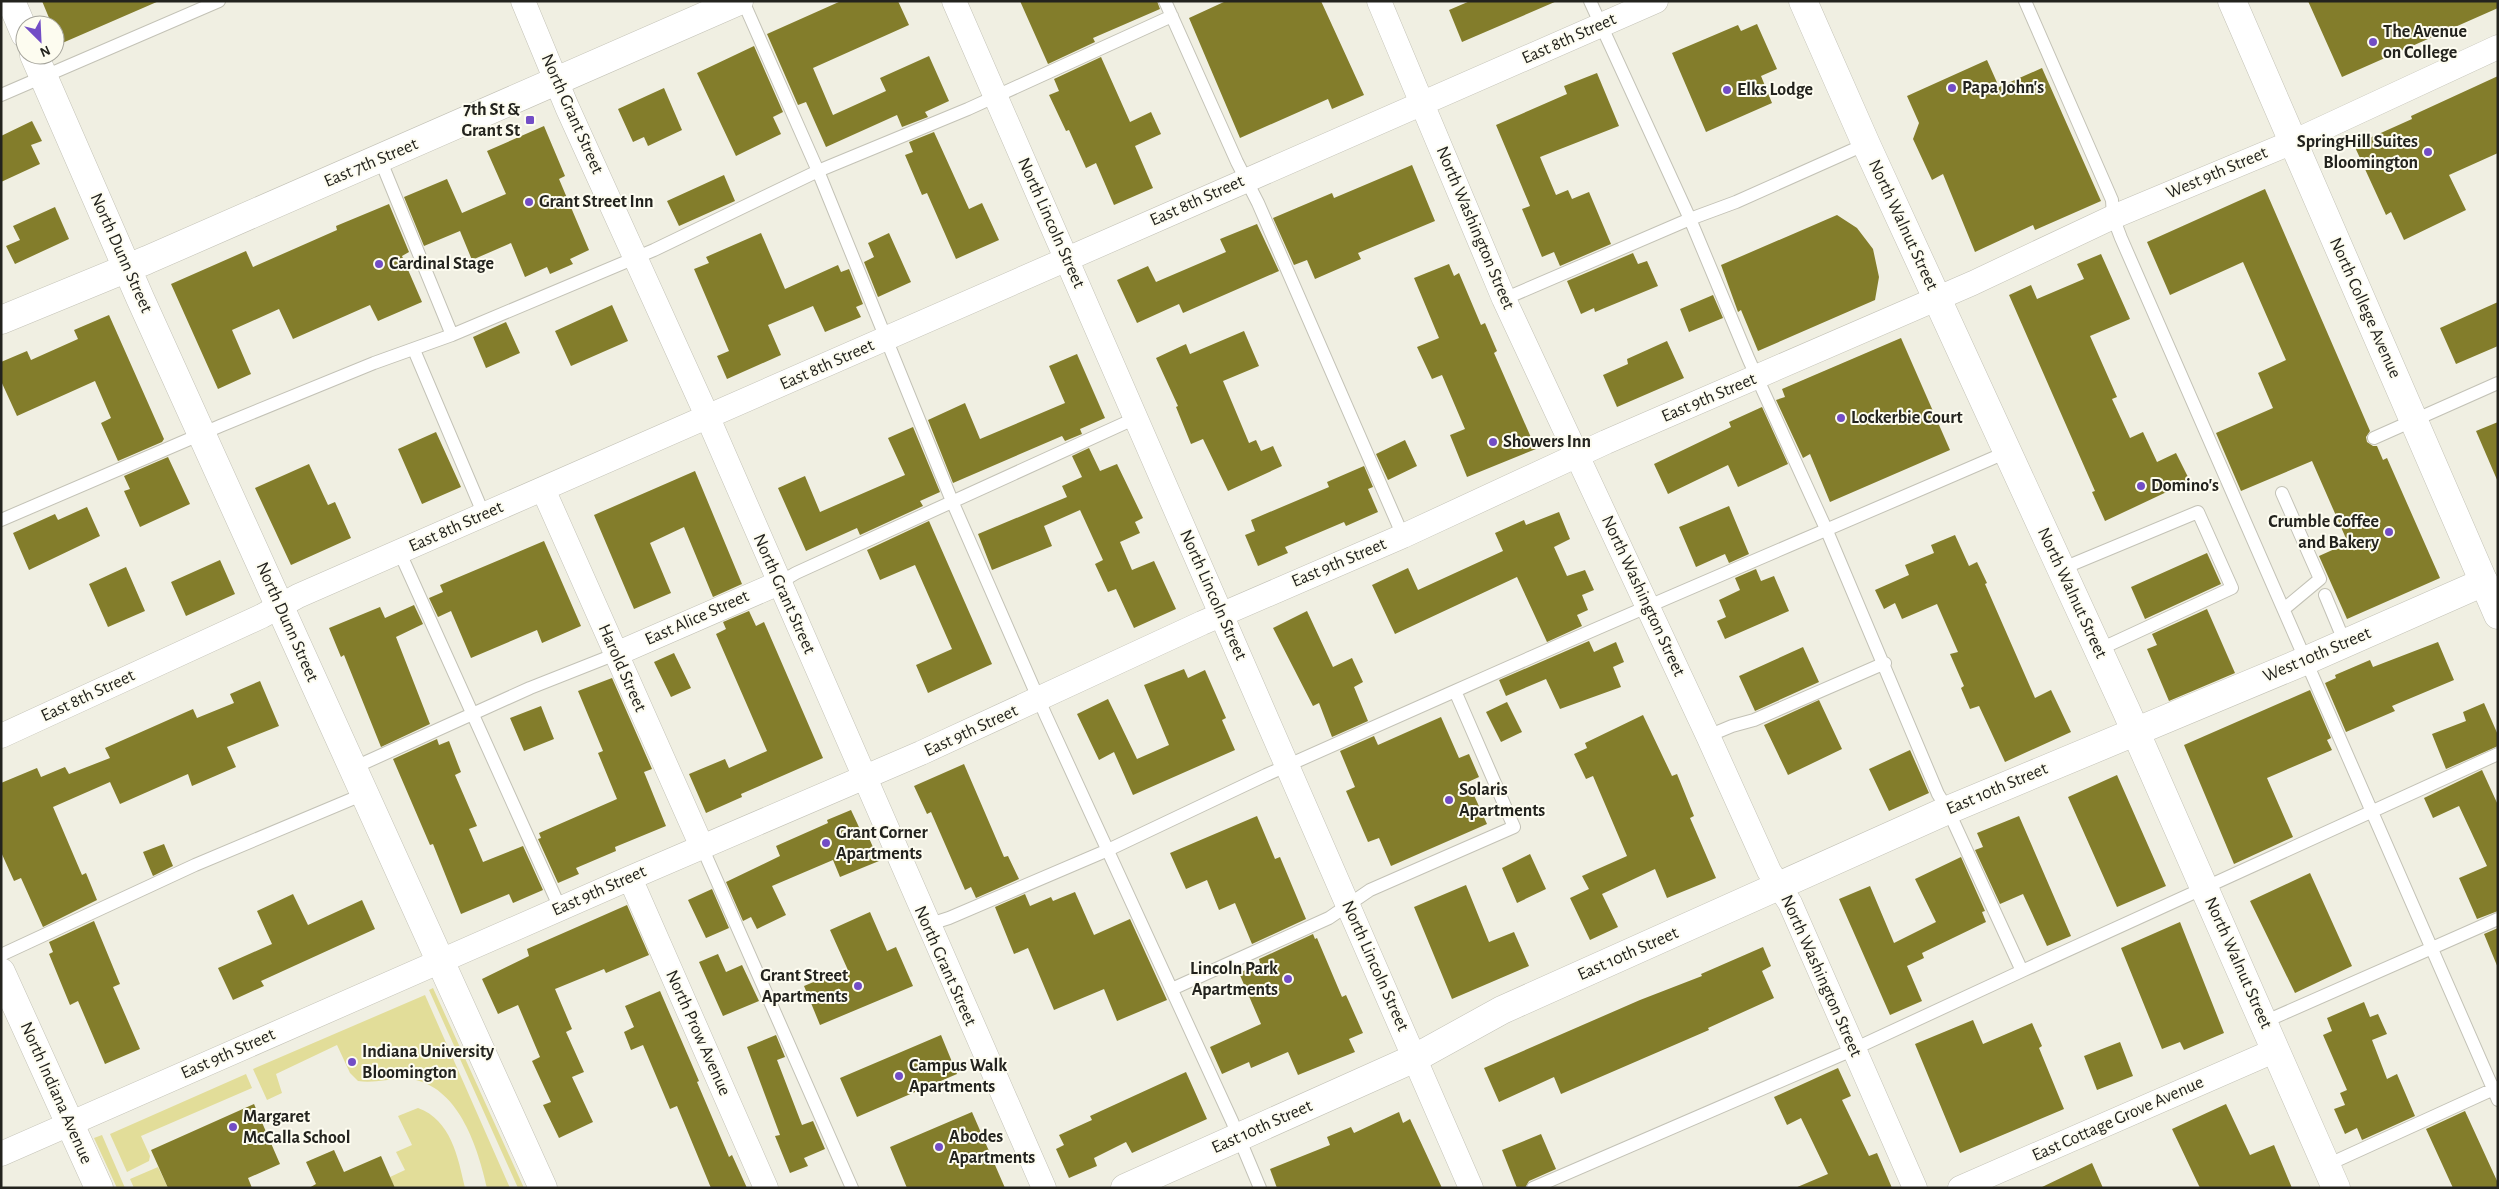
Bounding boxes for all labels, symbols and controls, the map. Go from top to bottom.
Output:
street label: East 8th Street [1519,10,1619,68]
north arrow [15,15,65,65]
place label: The Avenue on College [2383,23,2467,62]
marker: The Avenue on College [2367,36,2379,48]
text: N [38,43,52,59]
street label: North Grant Street [538,51,607,177]
place label: Papa John's [1962,79,2044,97]
place label: Elks Lodge [1737,81,1813,99]
marker: Papa John's [1946,82,1958,94]
marker: Elks Lodge [1721,84,1733,96]
place label: 7th St & Grant St [462,101,520,140]
marker: 7th St & Grant St [524,114,536,126]
place label: SpringHill Suites Bloomington [2297,133,2418,172]
street label: East 7th Street [321,135,421,191]
street label: North Washington Street [1433,144,1518,312]
street label: West 9th Street [2164,144,2270,202]
marker: SpringHill Suites Bloomington [2422,146,2434,158]
street label: North Lincoln Street [1014,155,1088,291]
street label: North Walnut Street [1865,157,1941,293]
street label: East 8th Street [1147,172,1247,230]
street label: North Dunn Street [87,190,156,316]
place label: Grant Street Inn [539,193,654,211]
marker: Grant Street Inn [523,196,535,208]
street label: North College Avenue [2326,235,2404,381]
place label: Cardinal Stage [389,255,494,273]
marker: Cardinal Stage [373,258,385,270]
street label: East 8th Street [777,336,877,394]
street label: East 9th Street [1659,370,1759,426]
place label: Lockerbie Court [1851,409,1963,427]
marker: Lockerbie Court [1835,412,1847,424]
place label: Showers Inn [1503,433,1591,451]
marker: Showers Inn [1487,436,1499,448]
place label: Domino's [2151,477,2219,495]
marker: Domino's [2135,480,2147,492]
street label: East 8th Street [406,498,506,556]
street label: North Washington Street [1598,513,1688,679]
place label: Crumble Coffee and Bakery [2268,513,2380,552]
street label: North Walnut Street [2034,525,2110,661]
marker: Crumble Coffee and Bakery [2383,526,2395,538]
street label: North Lincoln Street [1176,527,1250,663]
street label: North Grant Street [750,531,819,657]
street label: East 9th Street [1289,535,1389,591]
street label: North Dunn Street [253,559,322,685]
street label: East Alice Street [642,587,752,649]
street label: Harold Street [595,621,649,715]
street label: West 10th Street [2261,624,2374,686]
street label: East 8th Street [38,666,138,725]
street label: East 9th Street [921,701,1021,760]
street label: East 10th Street [1944,759,2051,818]
place label: Solaris Apartments [1459,781,1545,820]
marker: Solaris Apartments [1443,794,1455,806]
place label: Grant Corner Apartments [836,824,928,863]
marker: Grant Corner Apartments [820,837,832,849]
street label: East 9th Street [549,862,649,920]
street label: North Washington Street [1777,892,1865,1060]
street label: North Walnut Street [2201,895,2275,1032]
street label: North Lincoln Street [1338,898,1412,1034]
street label: North Grant Street [911,903,980,1029]
street label: East 10th Street [1575,924,1681,984]
place label: Lincoln Park Apartments [1190,960,1278,999]
street label: North Prow Avenue [662,967,734,1099]
place label: Grant Street Apartments [760,967,848,1006]
marker: Lincoln Park Apartments [1282,973,1294,985]
marker: Grant Street Apartments [852,980,864,992]
street label: North Indiana Avenue [17,1019,95,1167]
street label: East 9th Street [178,1025,278,1083]
place label: Indiana University Bloomington [362,1043,495,1082]
marker: Indiana University Bloomington [346,1056,358,1068]
place label: Campus Walk Apartments [909,1057,1007,1096]
marker: Campus Walk Apartments [893,1070,905,1082]
street label: East Cottage Grove Avenue [2030,1073,2206,1165]
street label: East 10th Street [1209,1097,1315,1157]
place label: Margaret McCalla School [243,1108,350,1147]
marker: Margaret McCalla School [227,1121,239,1133]
place label: Abodes Apartments [949,1128,1035,1167]
marker: Abodes Apartments [933,1141,945,1153]

